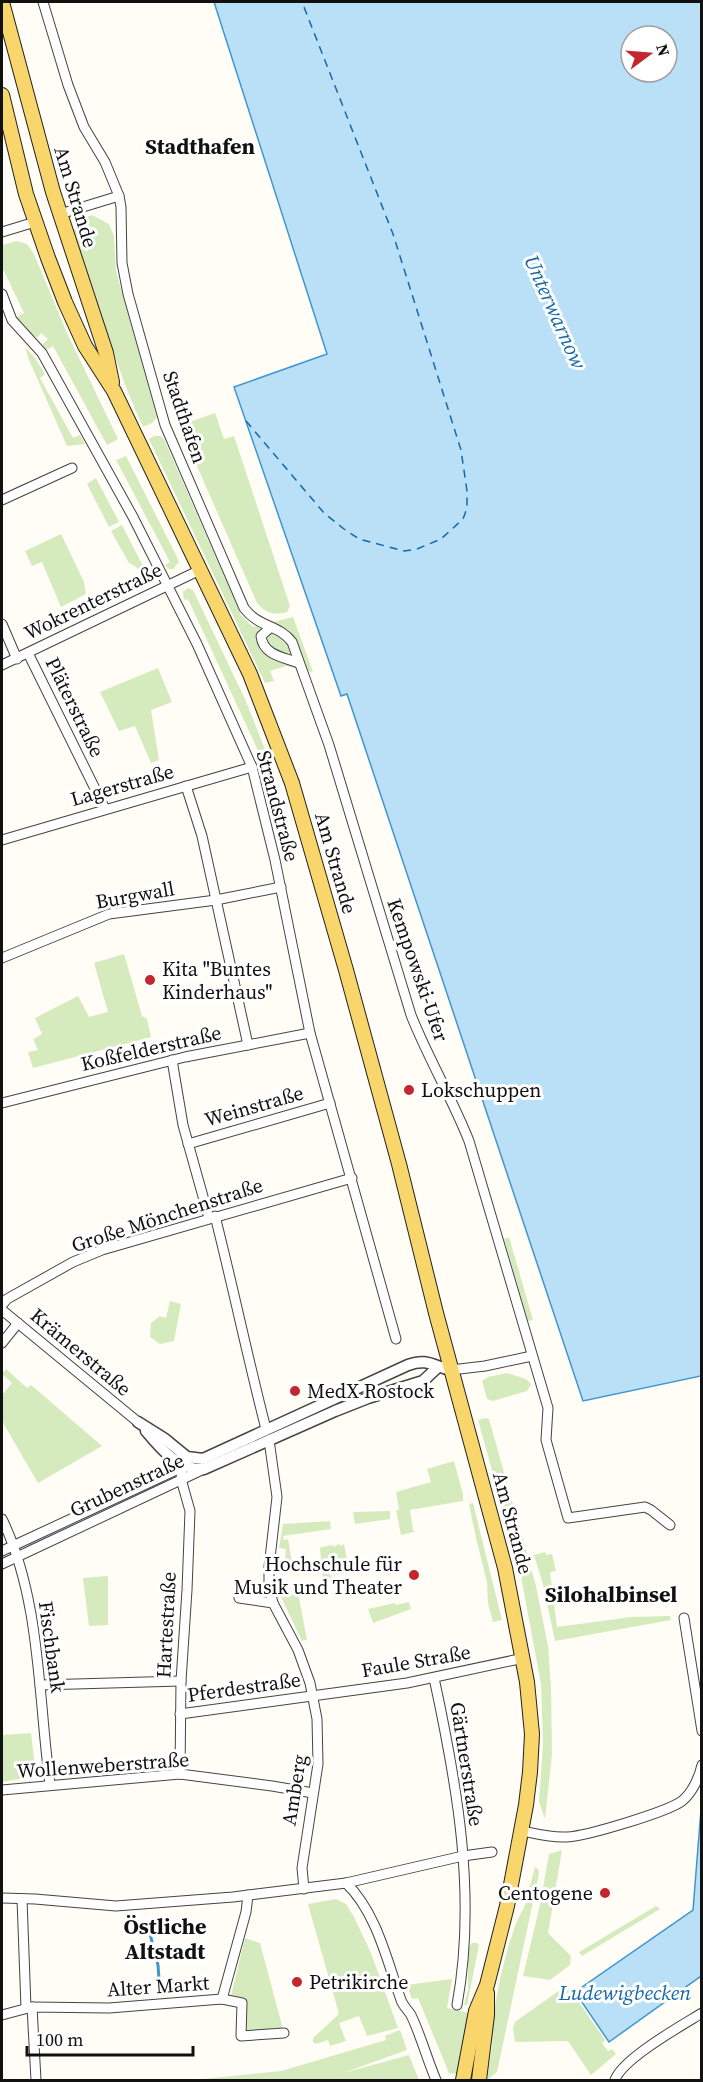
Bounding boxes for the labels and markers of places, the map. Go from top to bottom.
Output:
place label: Kita "Buntes Kinderhaus" [162,955,272,1006]
marker: Kita "Buntes Kinderhaus" [143,973,157,987]
place label: Lokschuppen [421,1076,541,1104]
marker: Lokschuppen [402,1083,416,1097]
place label: MedX Rostock [307,1377,434,1405]
marker: MedX Rostock [288,1384,302,1398]
place label: Hochschule für Musik und Theater [234,1550,403,1601]
marker: Hochschule für Musik und Theater [407,1568,421,1582]
place label: Centogene [498,1879,593,1907]
marker: Centogene [598,1886,612,1900]
place label: Petrikirche [309,1968,408,1996]
marker: Petrikirche [290,1975,304,1989]

